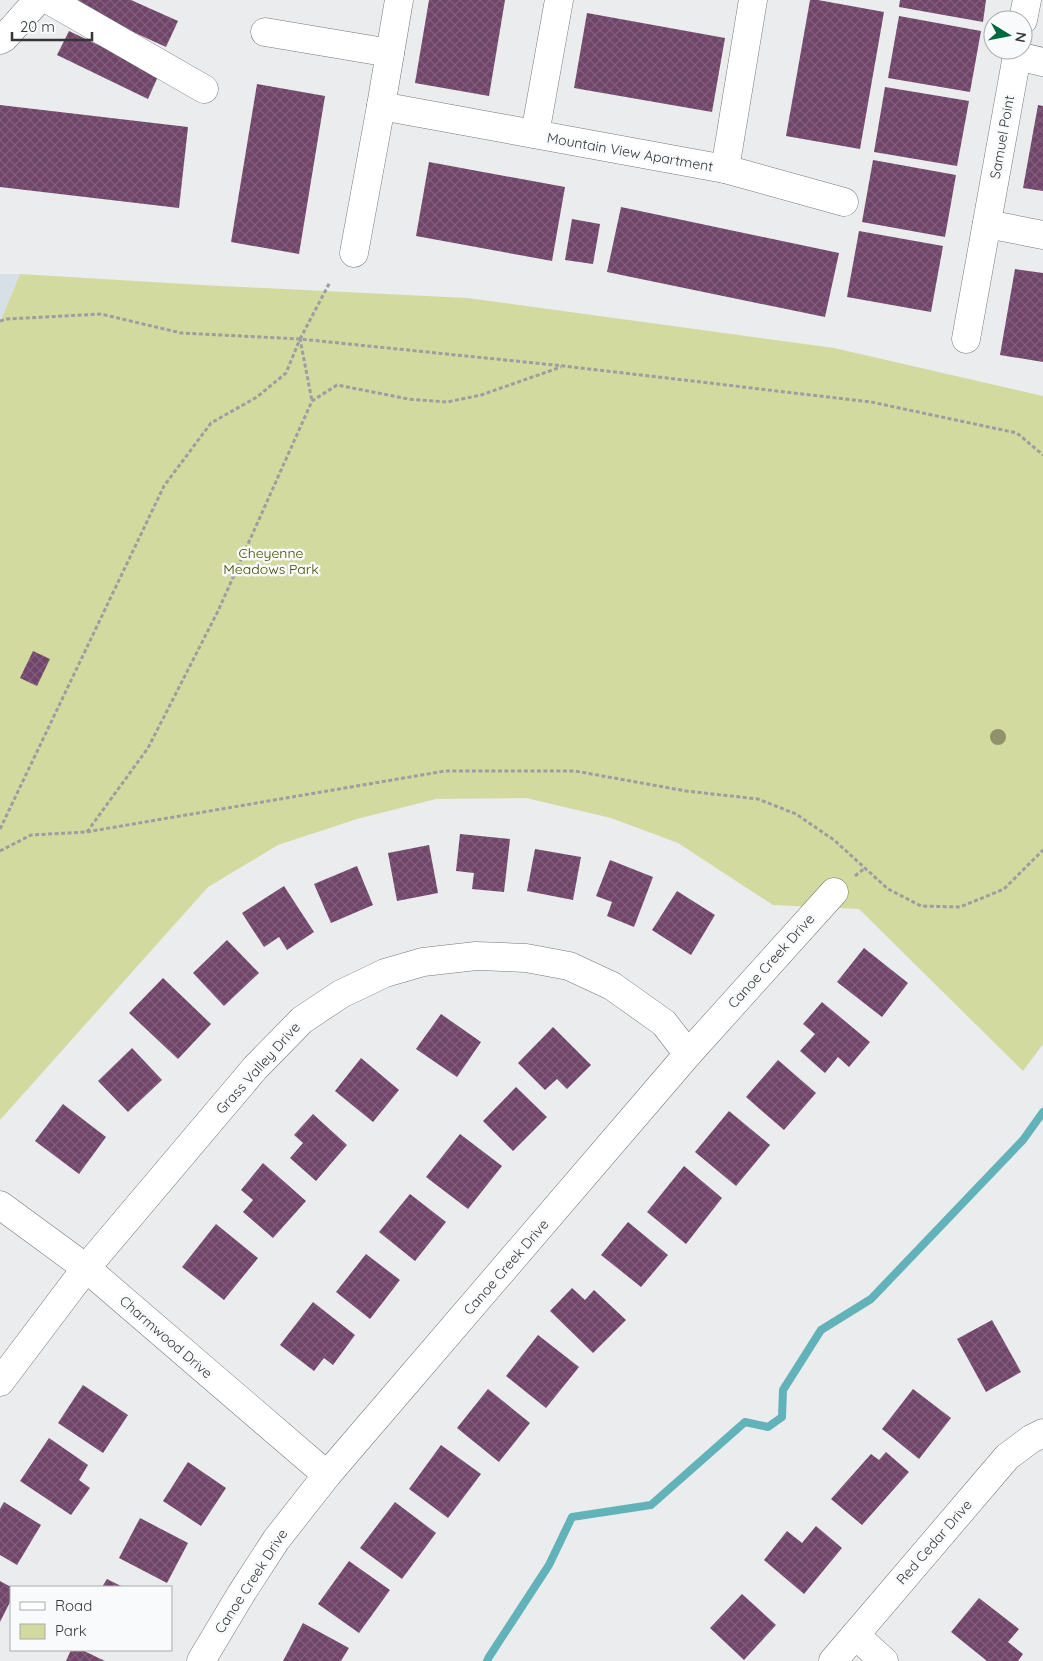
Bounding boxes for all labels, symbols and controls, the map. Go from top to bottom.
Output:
scale bar [12,10,92,42]
north arrow [983,10,1033,60]
text: 20 m [20,17,55,36]
text: N [1011,31,1031,44]
street label: Samuel Point [986,94,1018,180]
street label: Mountain View Apartment [545,129,715,176]
park label: Cheyenne Meadows Park [223,544,319,578]
street label: Canoe Creek Drive [724,910,818,1012]
street label: Grass Valley Drive [212,1018,304,1118]
street label: Canoe Creek Drive [460,1215,553,1319]
street label: Charmwood Drive [116,1292,216,1382]
street label: Red Cedar Drive [892,1496,976,1588]
street label: Canoe Creek Drive [211,1525,292,1637]
legend [10,1586,172,1651]
text: Road [55,1596,92,1615]
text: Park [55,1621,87,1640]

